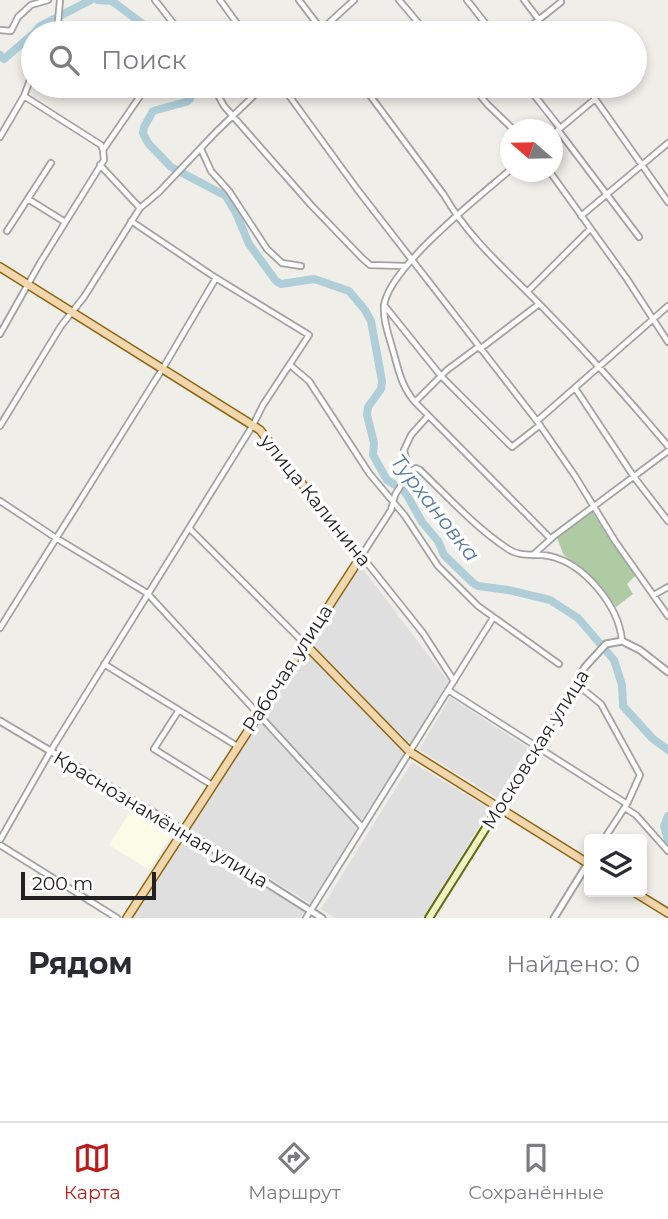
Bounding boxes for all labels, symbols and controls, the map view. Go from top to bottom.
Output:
search box [21,21,647,98]
icon: search [45,41,83,79]
text: Поиск [101,44,187,76]
north arrow [500,119,563,182]
street label: улица Калинина [255,429,376,571]
water label: Турхановка [386,449,485,566]
street label: Рабочая улица [238,600,337,736]
street label: Московская улица [477,665,594,833]
street label: Краснознамённая улица [49,746,272,893]
map controls [584,834,647,897]
button: layers [584,834,647,897]
scale bar [21,869,156,901]
text: 200 m [32,872,93,895]
text: Рядом [28,945,133,982]
text: Найдено: 0 [506,950,640,978]
tab: Карта [64,1139,121,1204]
tab: Маршрут [248,1139,341,1204]
tab: Сохранённые [468,1139,604,1204]

